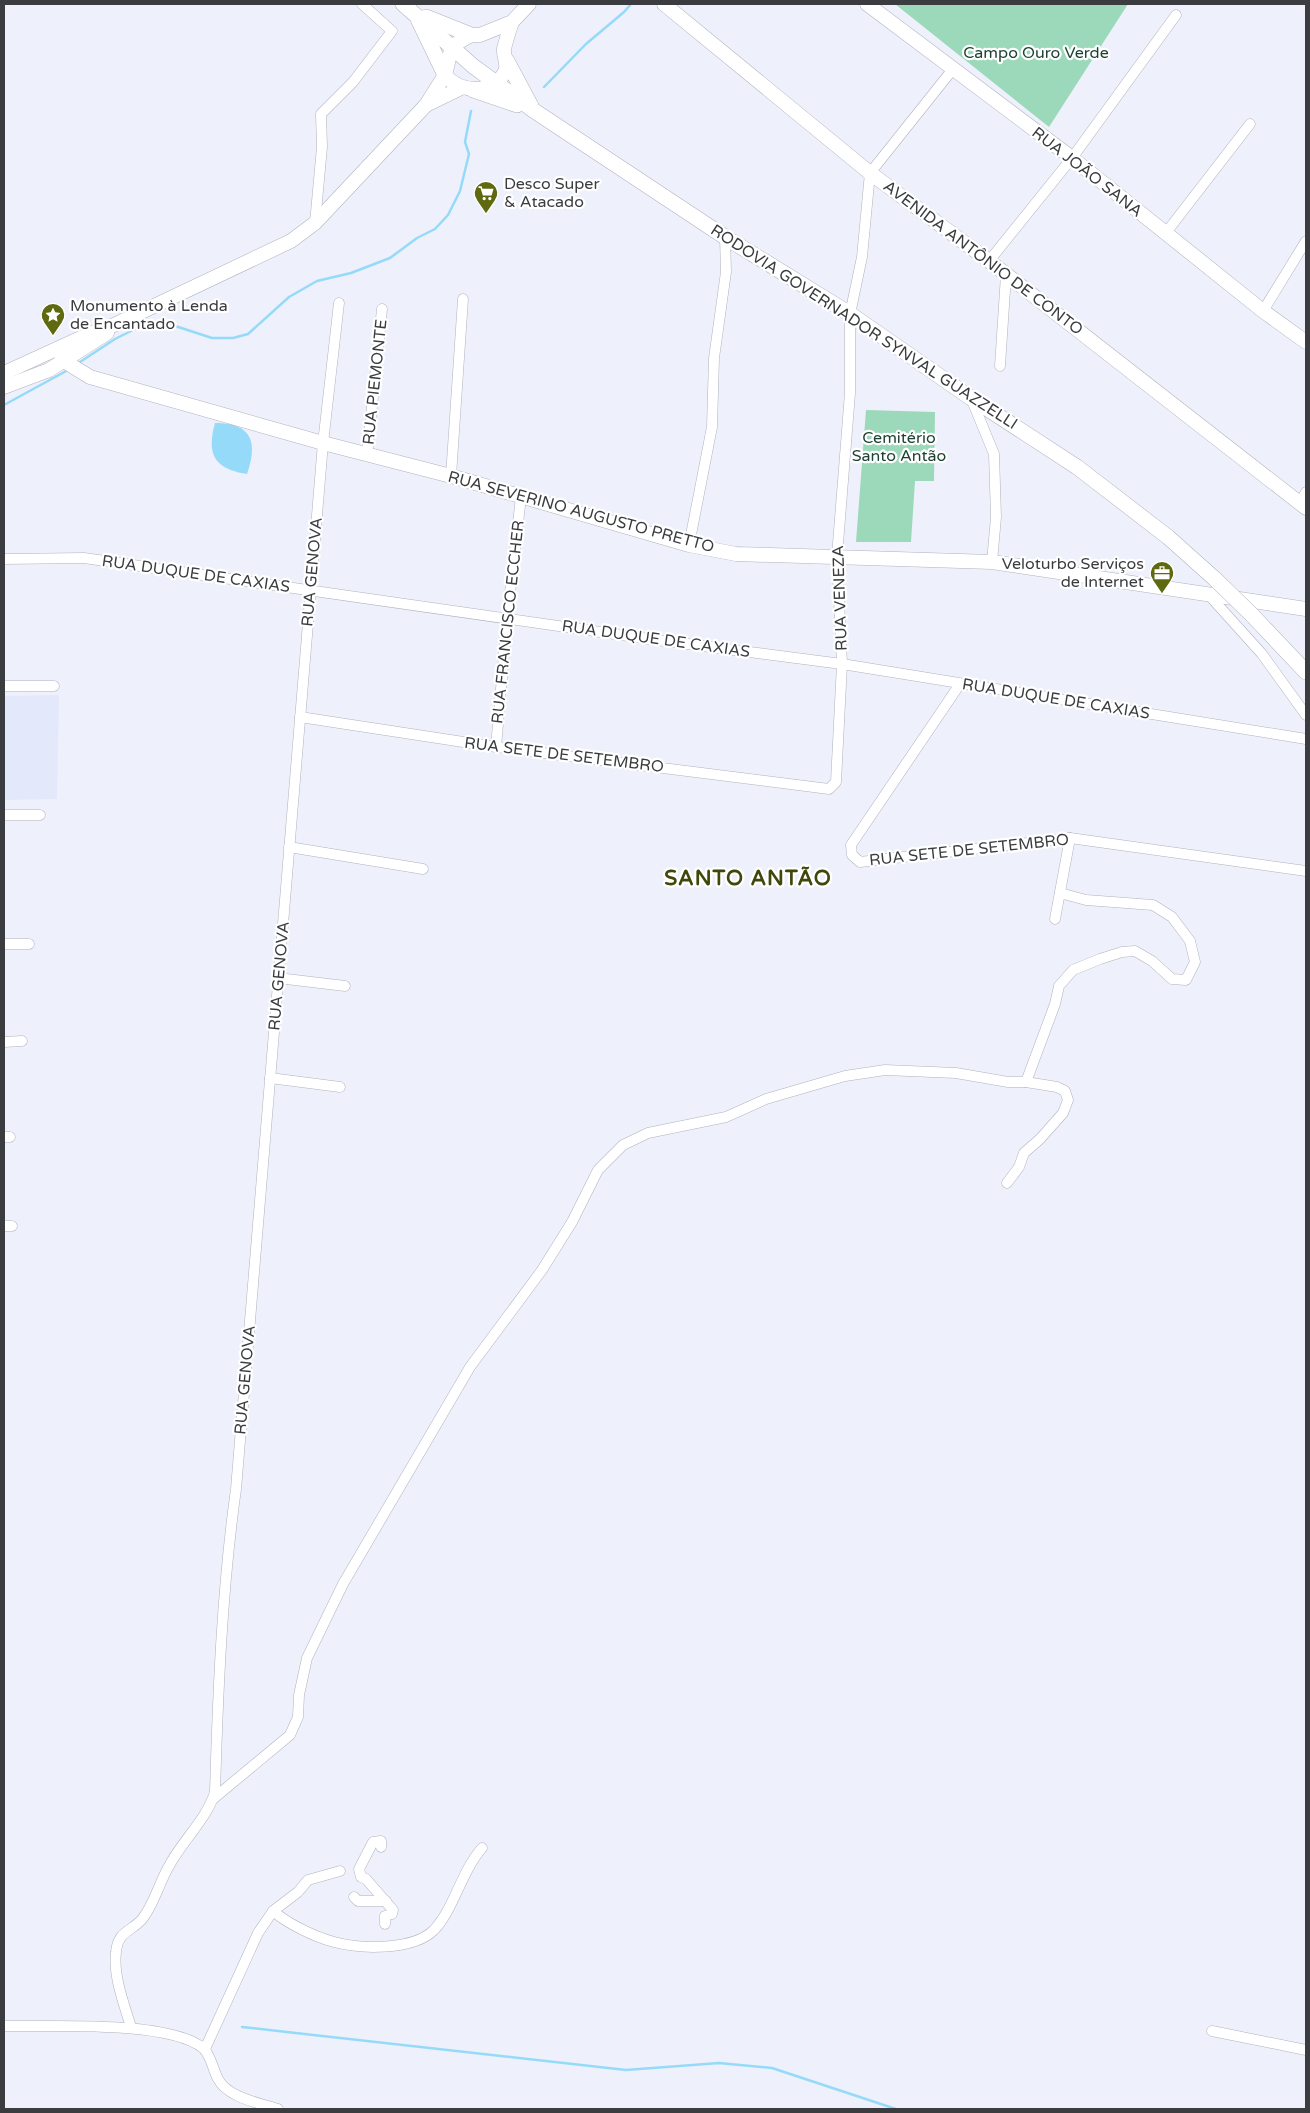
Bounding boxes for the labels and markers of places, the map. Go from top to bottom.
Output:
place label: Desco Super & Atacado [504,174,600,212]
supermarket icon: Desco Super & Atacado [473,180,499,214]
place label: Monumento à Lenda de Encantado [70,296,228,334]
place icon: Monumento à Lenda de Encantado [40,302,66,336]
place label: Veloturbo Serviços de Internet [1002,554,1144,592]
office icon: Veloturbo Serviços de Internet [1149,560,1175,594]

